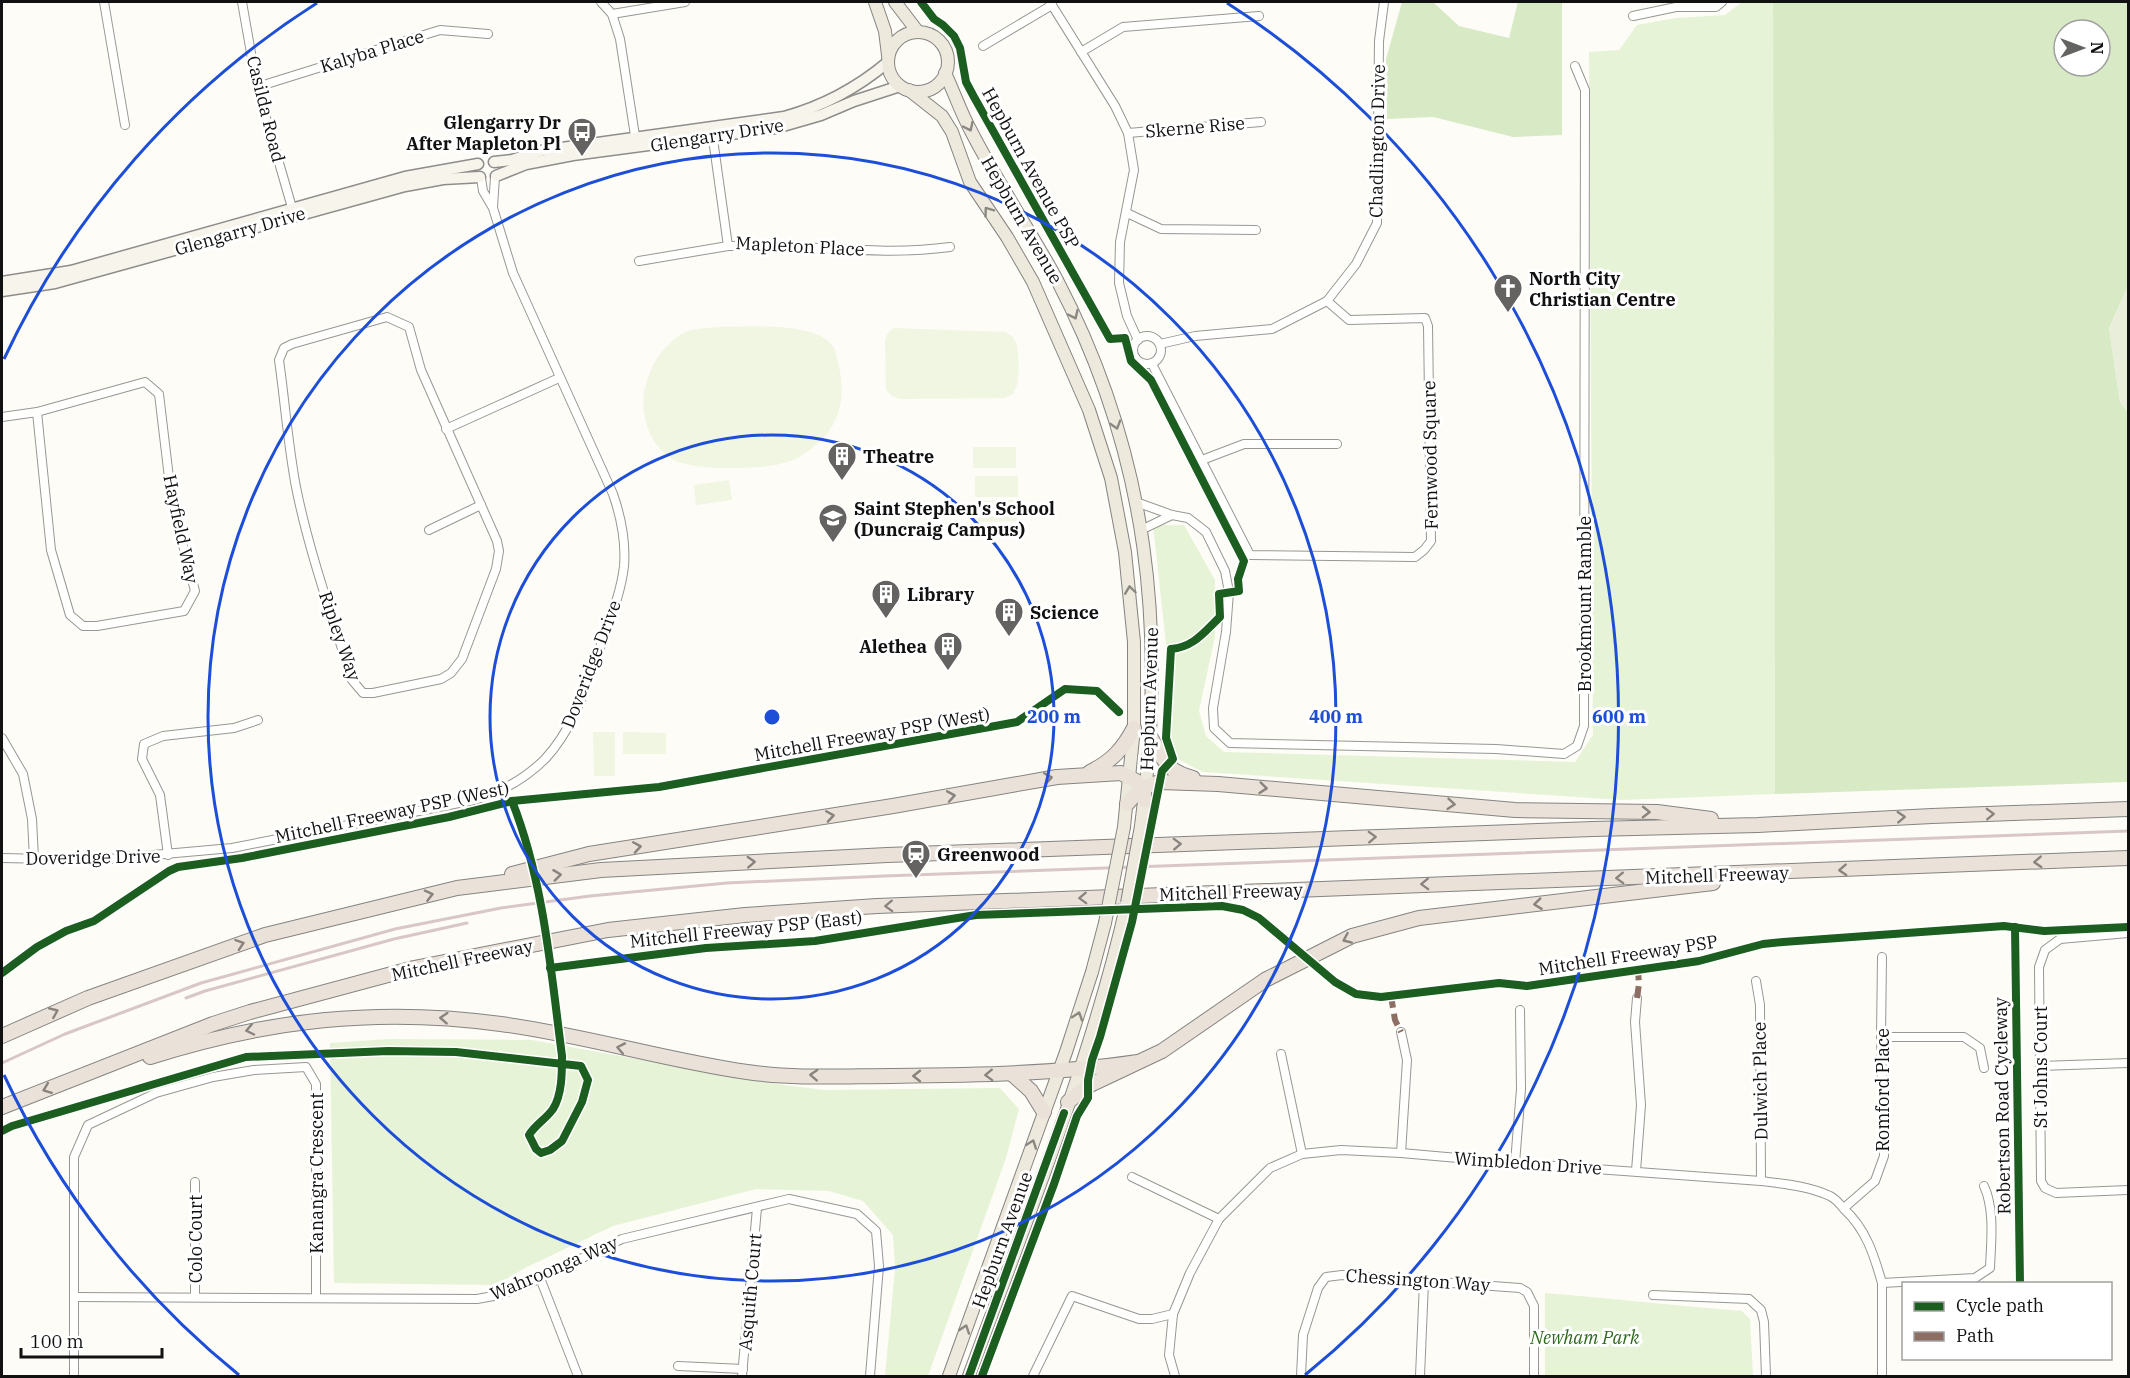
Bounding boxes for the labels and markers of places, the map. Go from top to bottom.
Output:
place label: Glengarry Dr After Mapleton Pl [406,111,561,155]
bus stop icon: Glengarry Dr After Mapleton Pl [566,116,598,158]
place label: North City Christian Centre [1529,267,1676,311]
church icon: North City Christian Centre [1492,272,1524,314]
building icon: Theatre [826,440,858,482]
place label: Theatre [863,445,934,468]
place label: Saint Stephen's School (Duncraig Campus) [854,497,1055,541]
school or university icon: Saint Stephen's School (Duncraig Campus) [817,502,849,544]
building icon: Library [870,578,902,620]
place label: Library [907,583,975,606]
building icon: Science [993,596,1025,638]
place label: Science [1030,601,1099,624]
building icon: Alethea [932,630,964,672]
place label: Alethea [859,635,927,658]
centre of rings [762,707,782,727]
station icon: Greenwood [900,838,932,880]
place label: Greenwood [937,843,1040,866]

